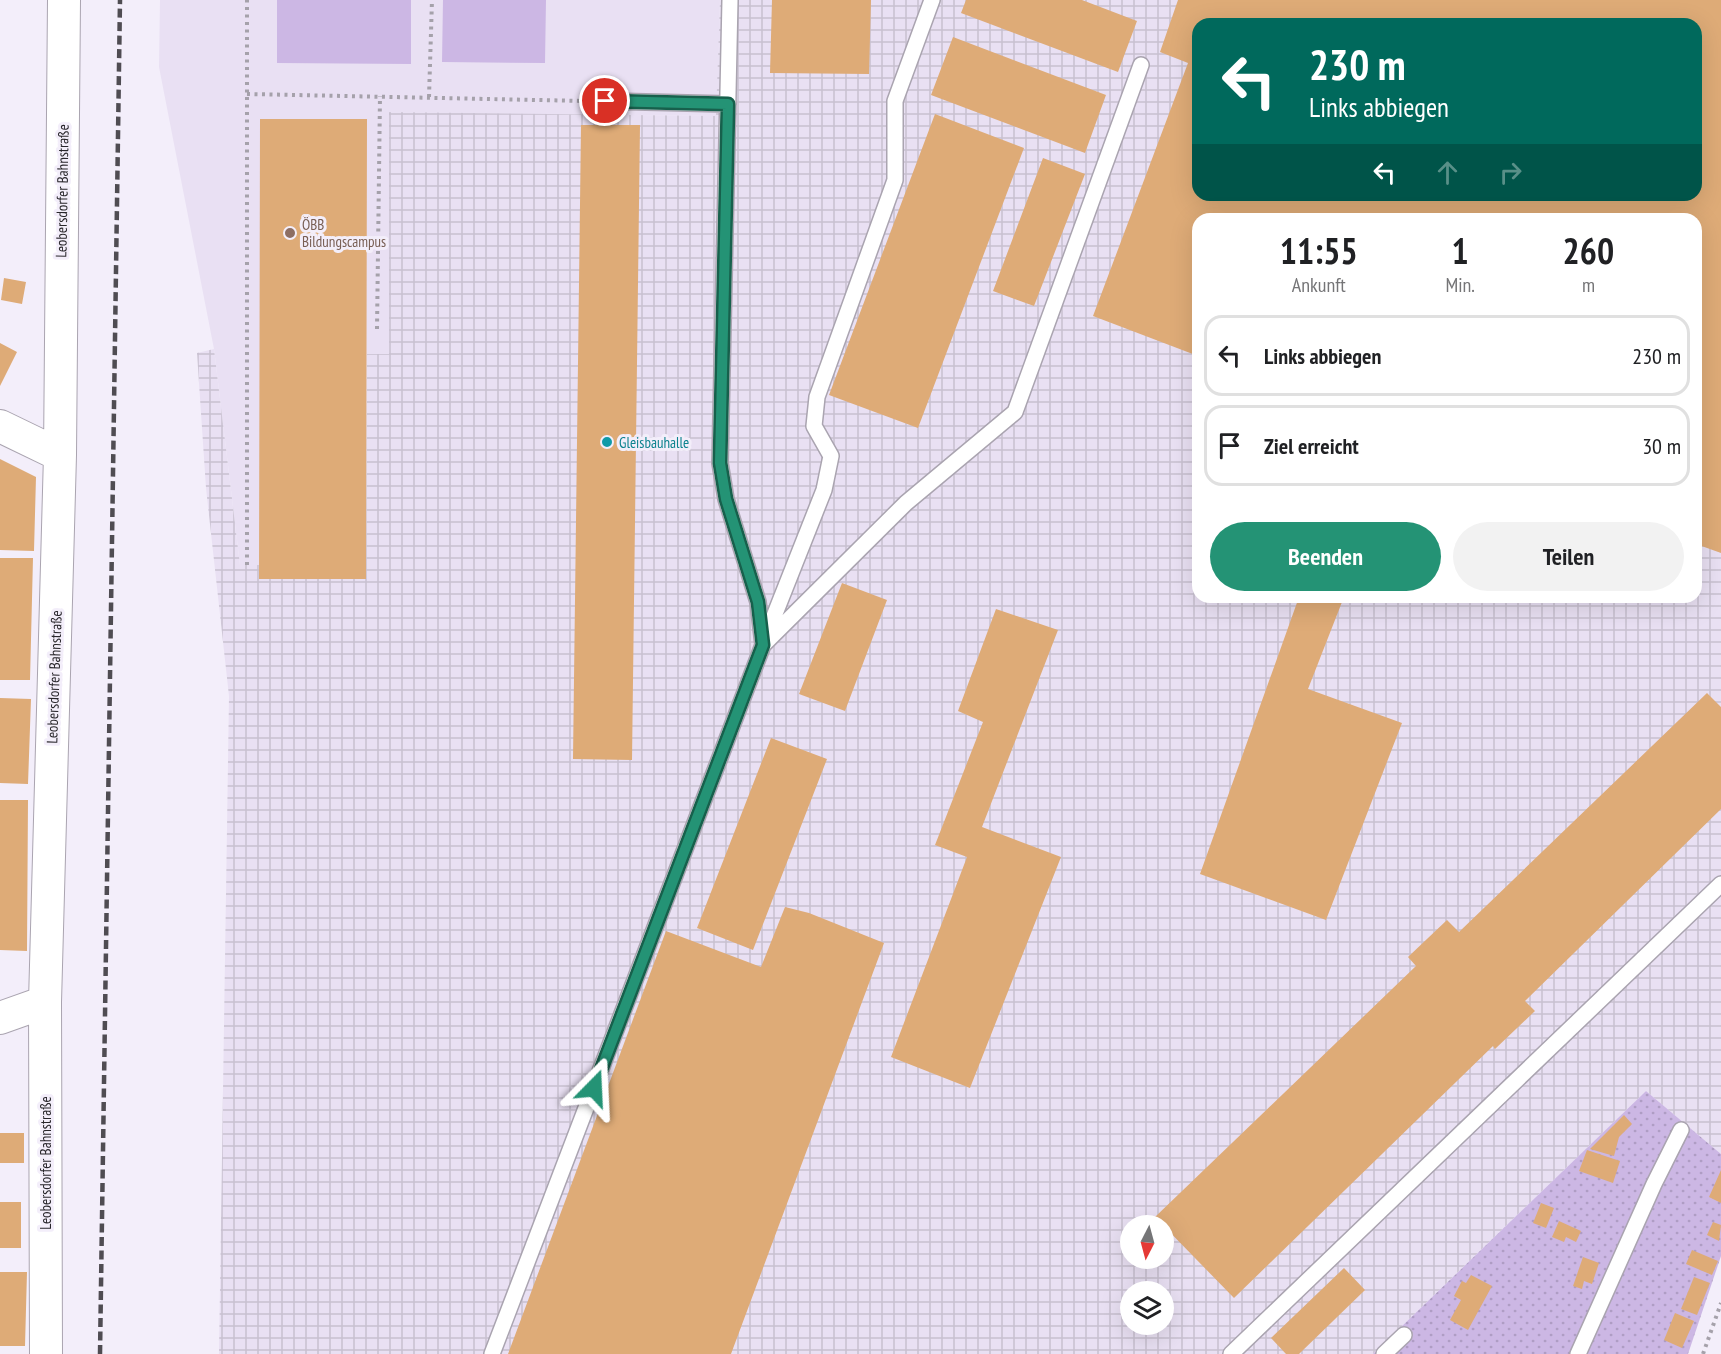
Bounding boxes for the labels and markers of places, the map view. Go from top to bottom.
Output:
pin [579,75,630,126]
place label: ÖBB Bildungscampus [302,215,386,251]
marker: ÖBB Bildungscampus [283,226,297,240]
place label: Gleisbauhalle [619,433,689,452]
marker: Gleisbauhalle [600,435,614,449]

